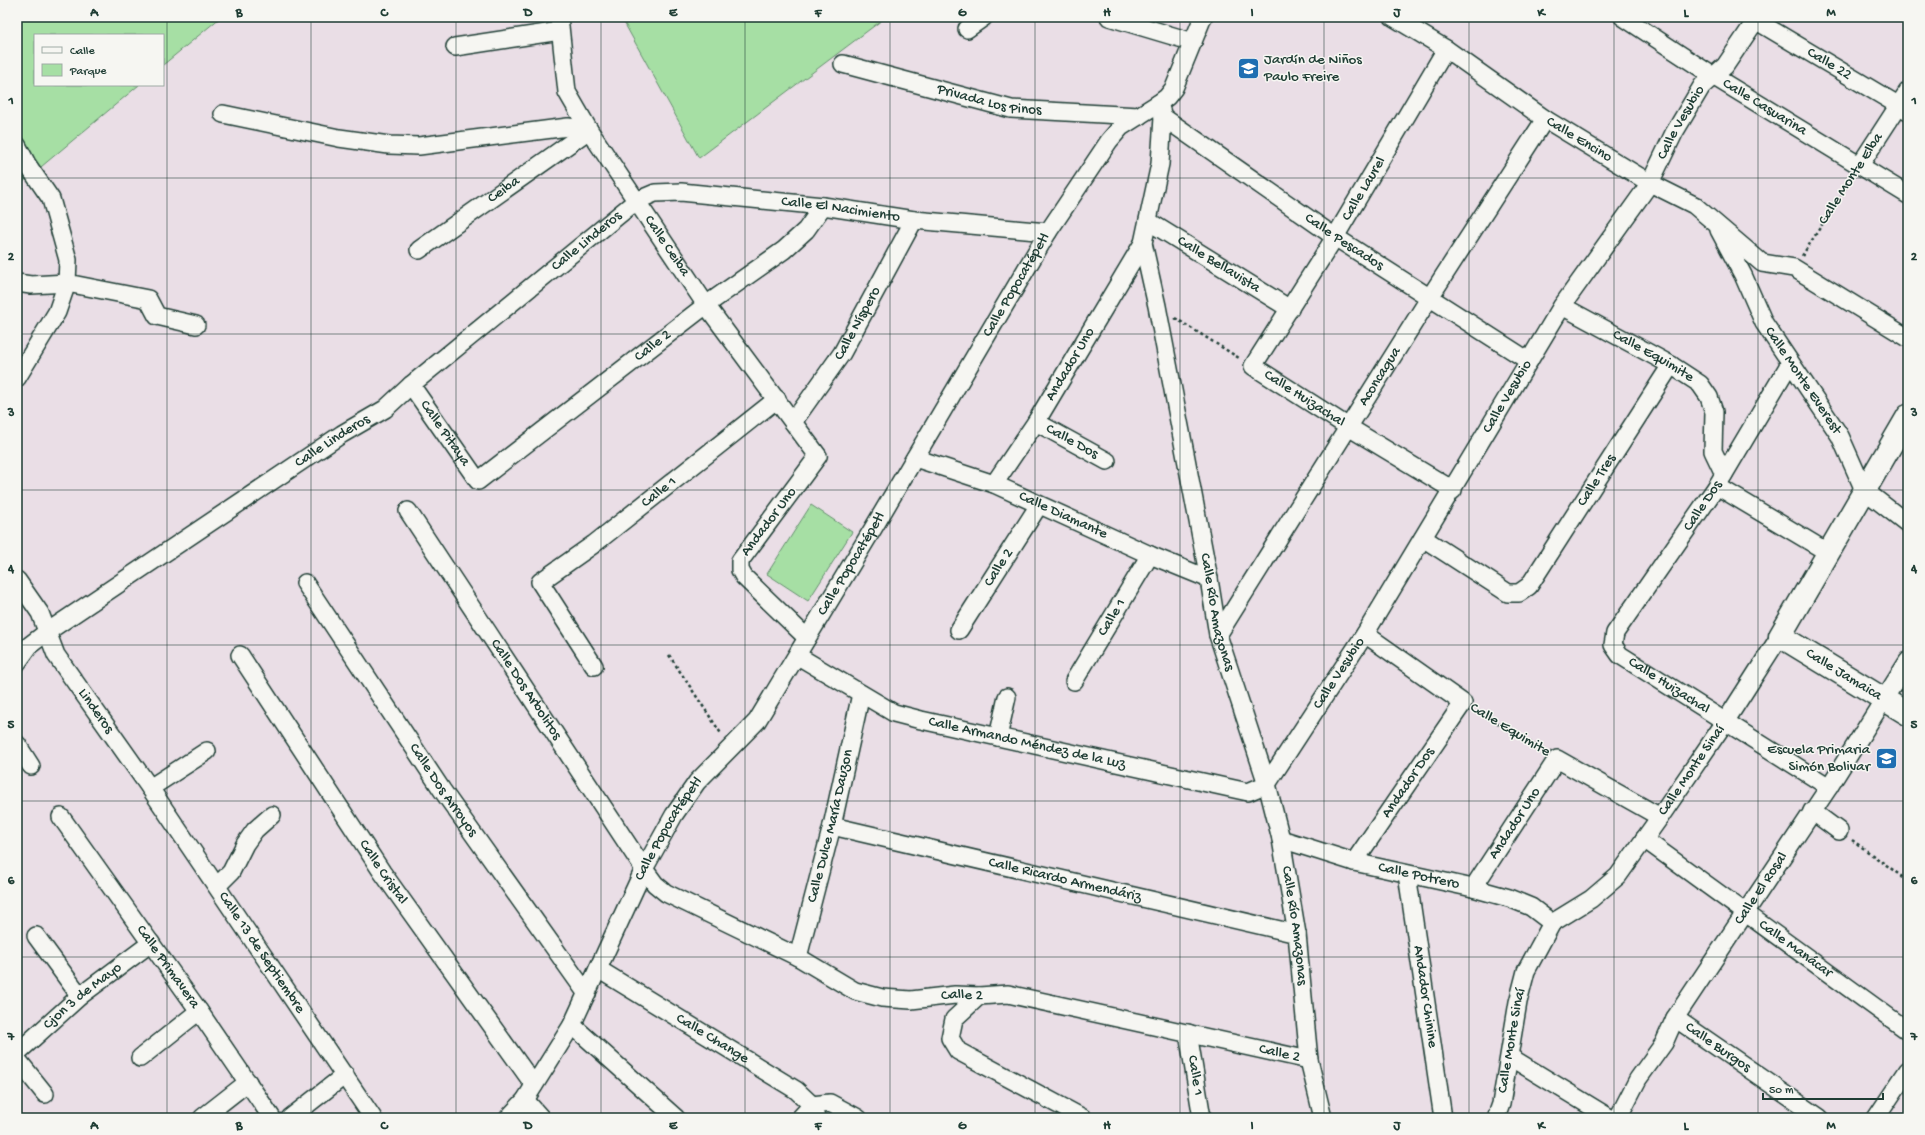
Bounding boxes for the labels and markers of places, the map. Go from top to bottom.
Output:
place label: Jardín de Niños Paulo Freire [1263,51,1362,86]
school or university icon: Jardín de Niños Paulo Freire [1235,56,1261,82]
place label: Escuela Primaria Simón Bolivar [1767,741,1872,776]
school or university icon: Escuela Primaria Simón Bolivar [1873,746,1899,772]

